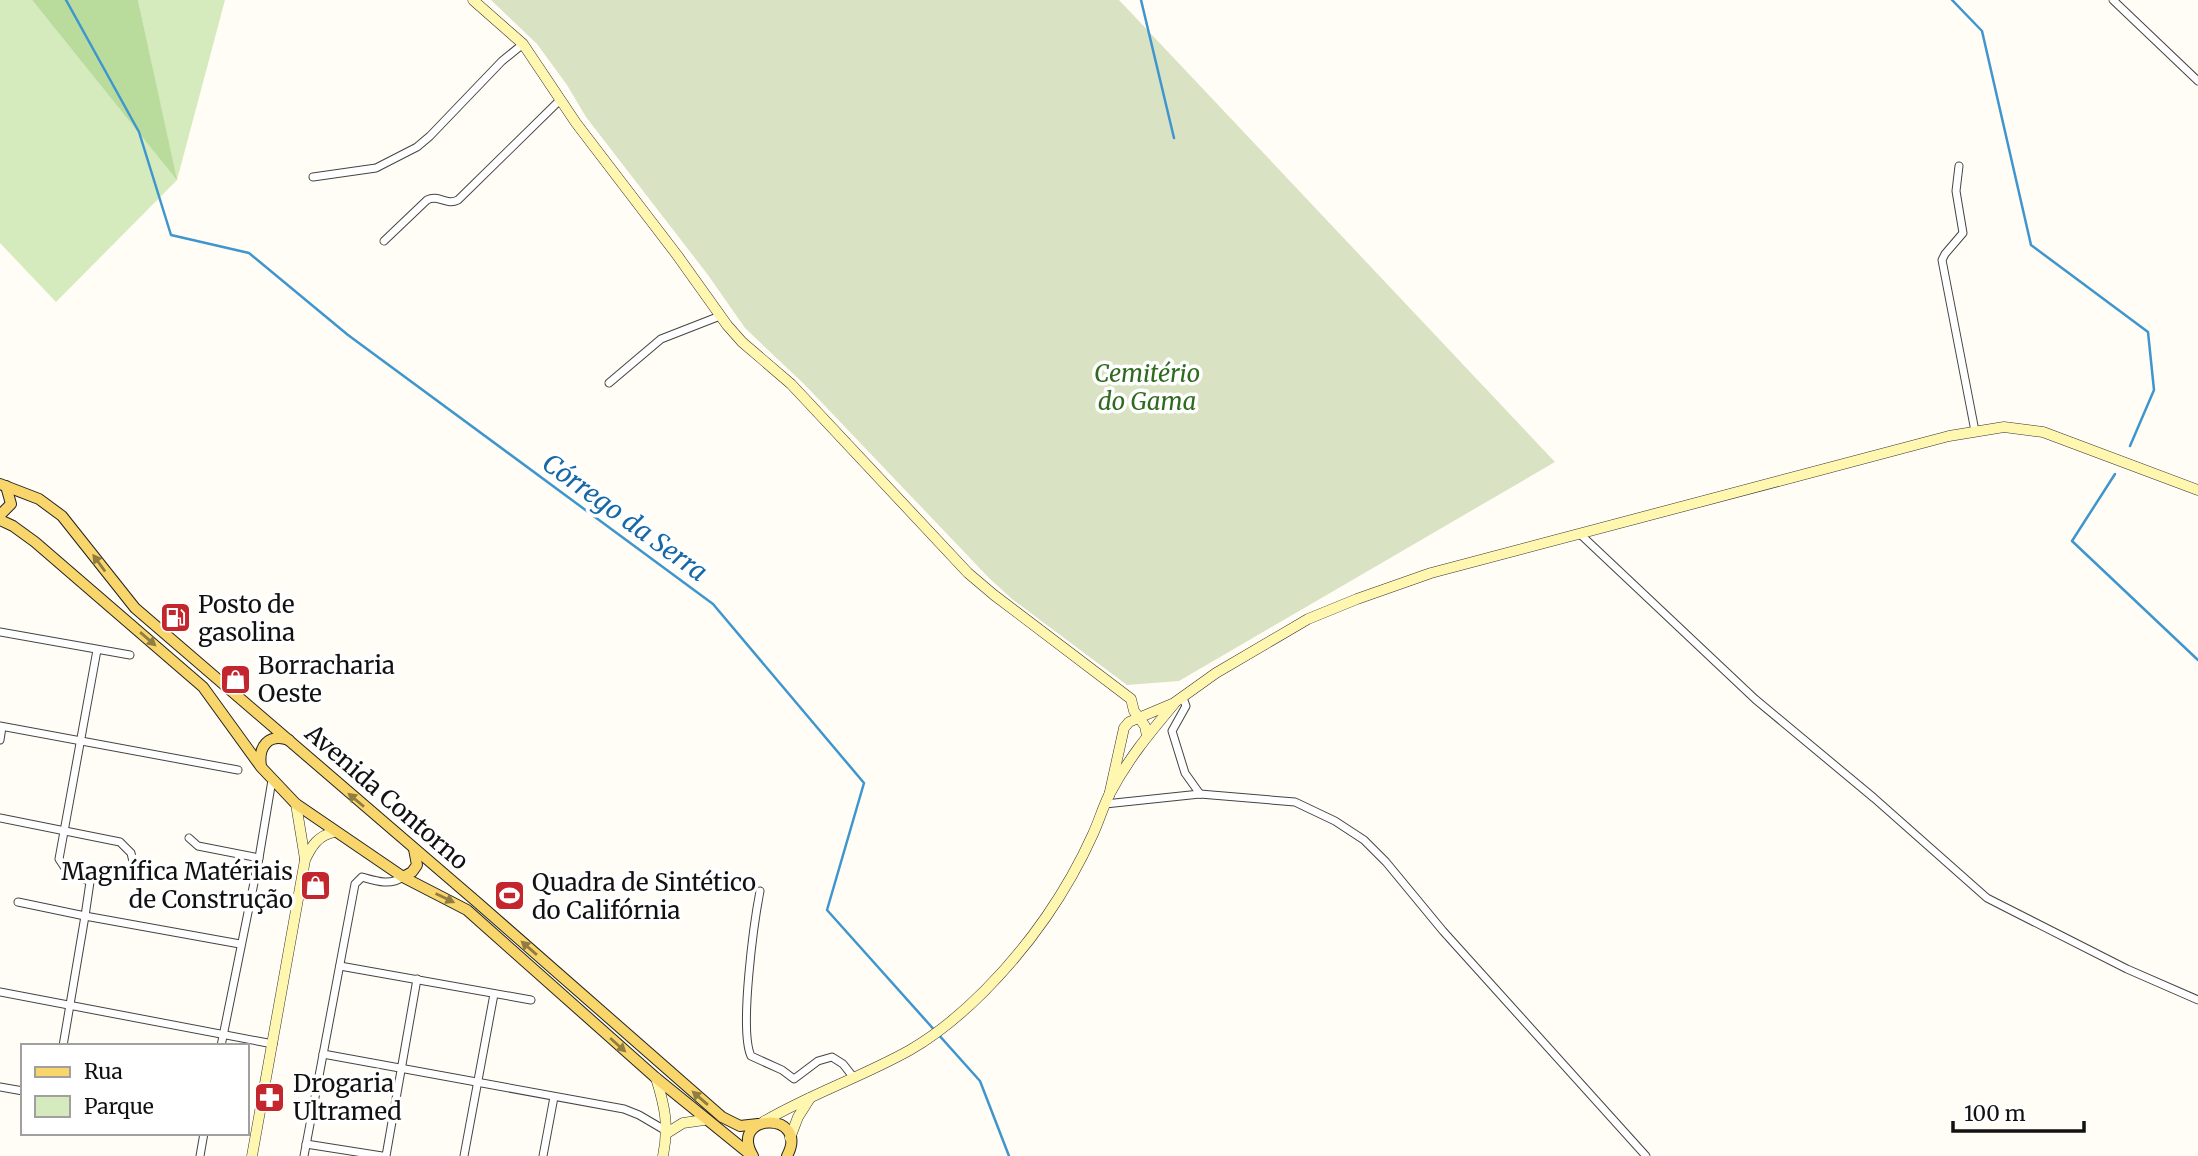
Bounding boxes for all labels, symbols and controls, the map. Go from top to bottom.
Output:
park label: Cemitério do Gama [1094,358,1200,417]
water label: Córrego da Serra [536,446,714,588]
one-way arrow [93,554,107,572]
place label: Posto de gasolina [198,589,295,648]
fuel station icon: Posto de gasolina [158,601,192,635]
one-way arrow [139,631,157,647]
place label: Borracharia Oeste [258,650,395,709]
shop icon: Borracharia Oeste [218,662,252,696]
street label: Avenida Contorno [298,717,475,876]
one-way arrow [347,792,365,808]
place label: Magnífica Matériais de Construção [61,856,293,915]
place label: Quadra de Sintético do Califórnia [532,867,756,926]
shop icon: Magnífica Matériais de Construção [299,868,333,902]
sports icon: Quadra de Sintético do Califórnia [492,879,526,913]
one-way arrow [435,892,455,903]
one-way arrow [520,940,538,956]
one-way arrow [609,1037,627,1053]
legend [21,1044,248,1135]
text: Rua [84,1058,123,1085]
place label: Drogaria Ultramed [293,1068,402,1127]
pharmacy icon: Drogaria Ultramed [253,1080,287,1114]
scale bar [1953,1090,2084,1134]
one-way arrow [691,1091,708,1106]
text: Parque [84,1093,154,1120]
text: 100 m [1964,1100,2026,1127]

